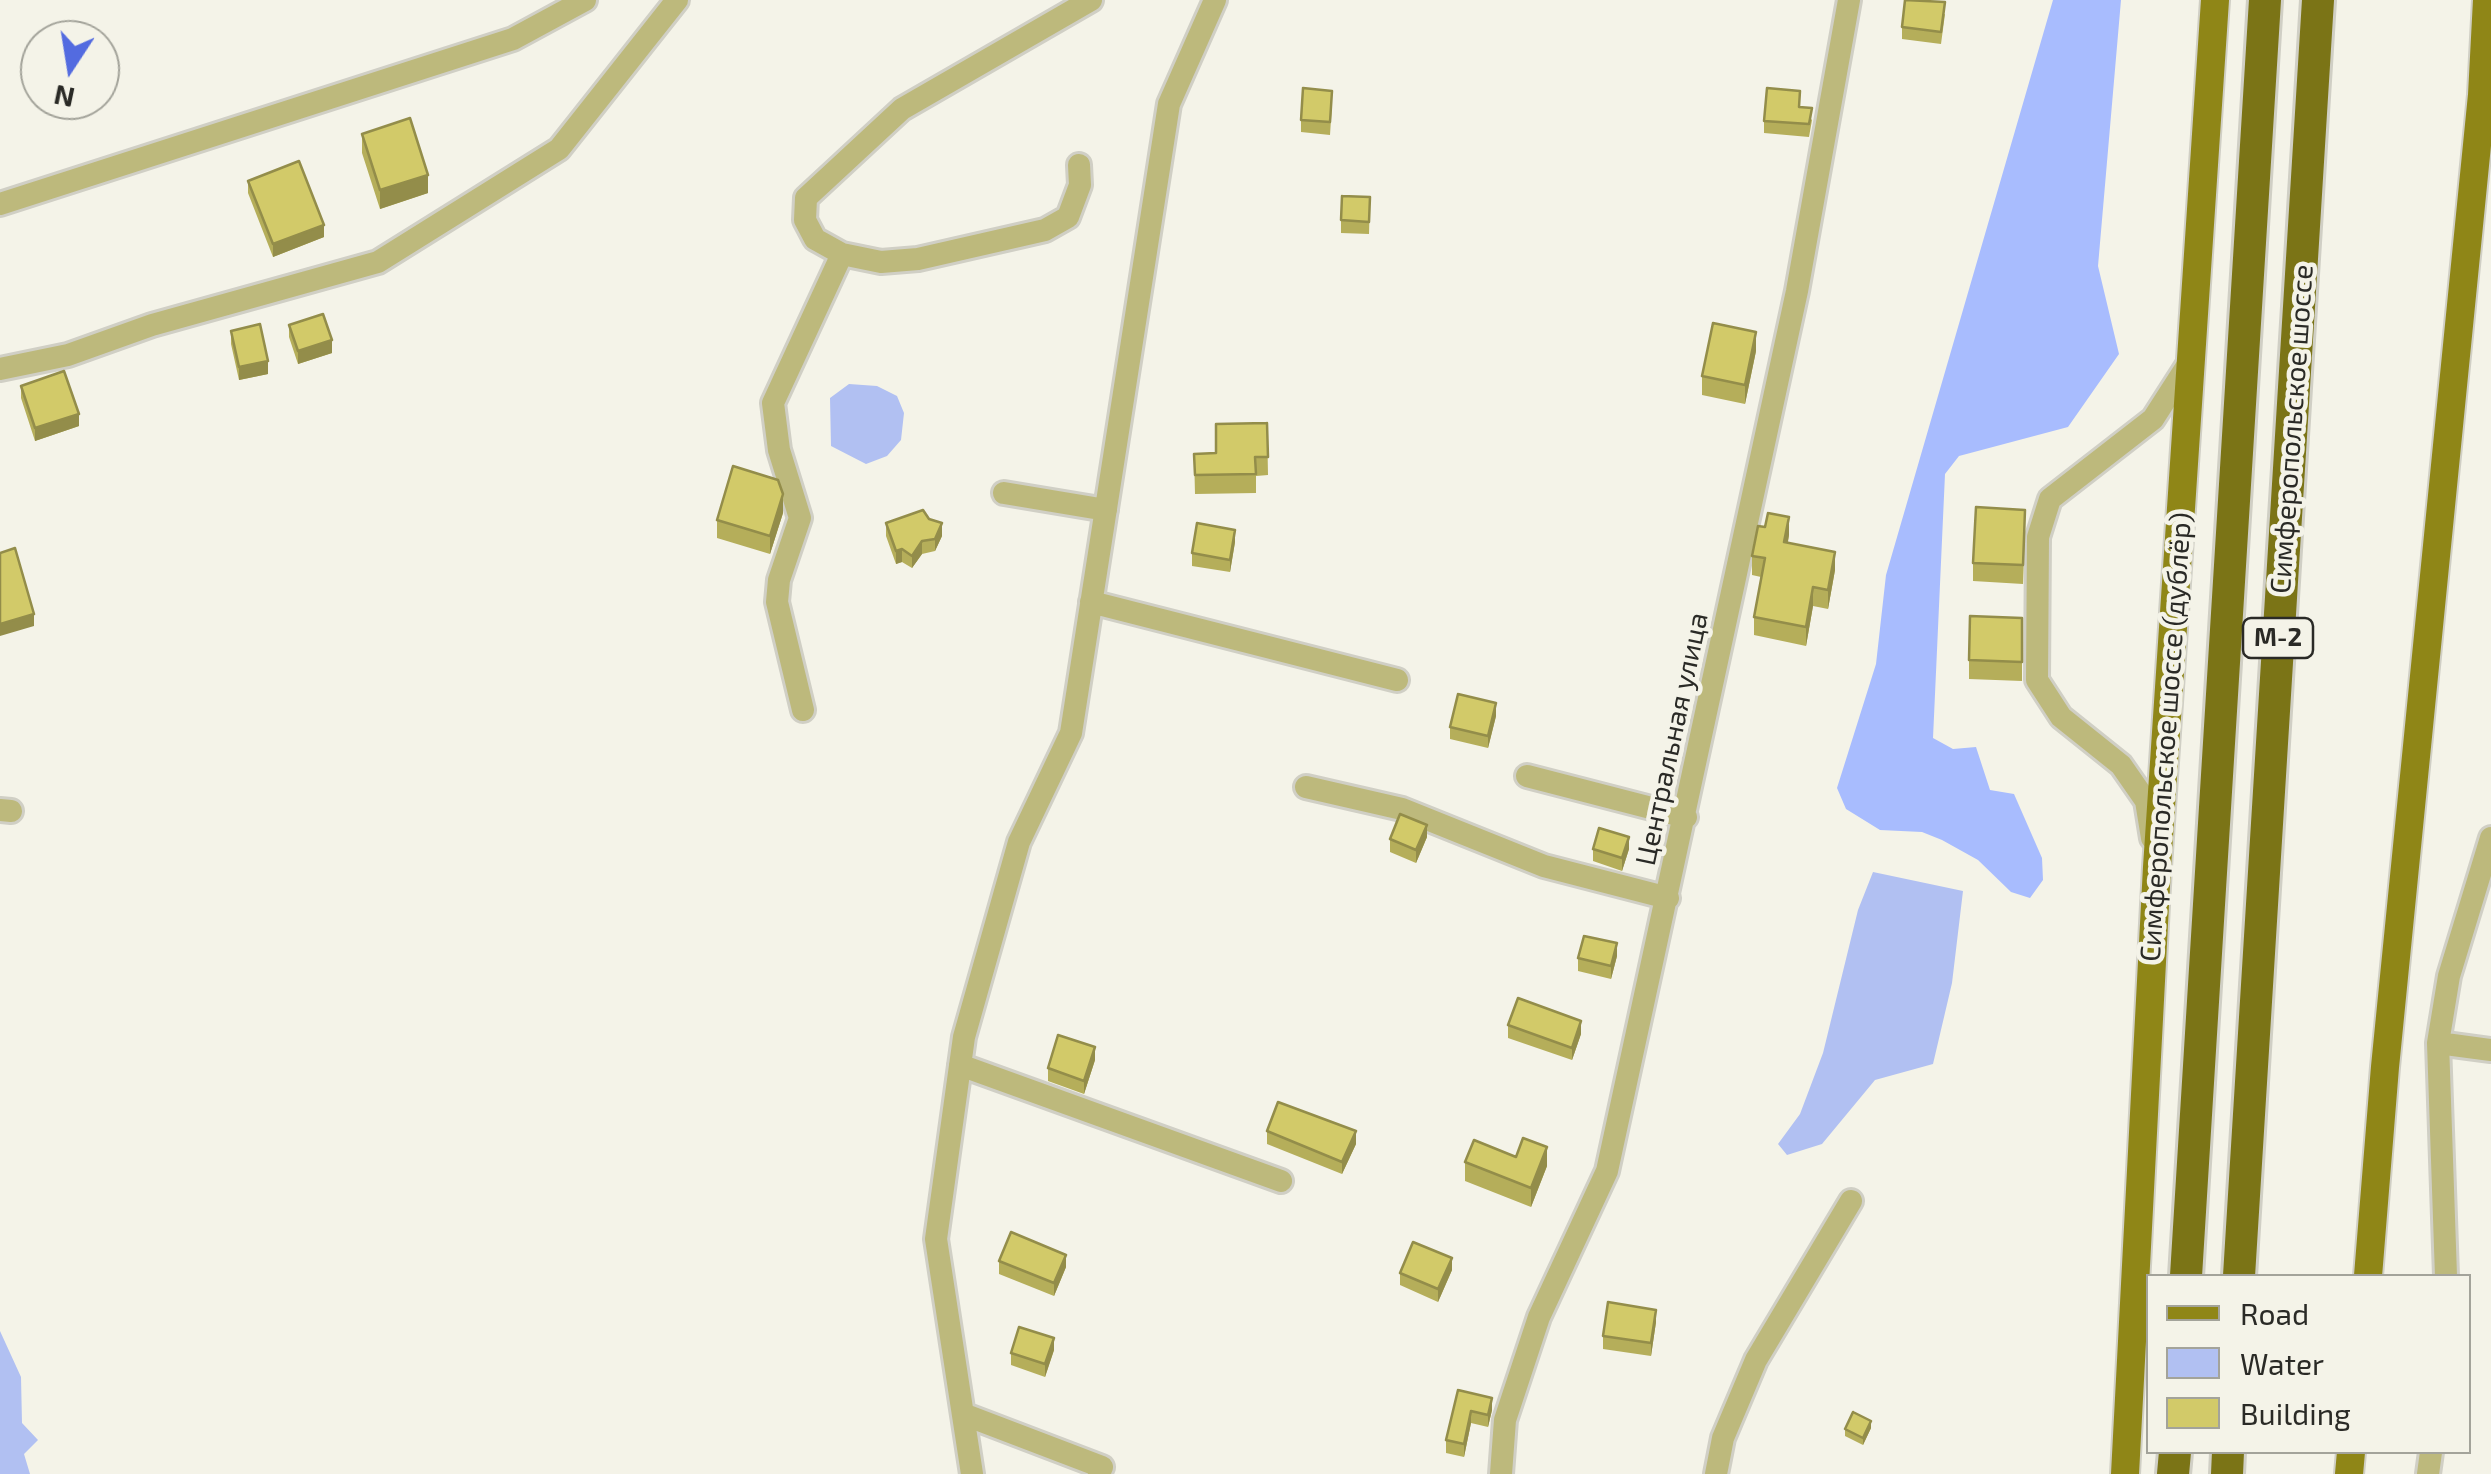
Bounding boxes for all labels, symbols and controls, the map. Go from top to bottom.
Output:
north arrow [20,20,120,120]
text: N [51,79,78,116]
street label: Симферопольское шоссе [2264,263,2320,595]
street label: Симферопольское шоссе (дублёр) [2134,511,2198,963]
street label: Центральная улица [1629,609,1715,869]
road number: М-2 [2243,618,2313,658]
legend [2146,1274,2471,1454]
text: Road [2240,1295,2309,1331]
text: Water [2240,1345,2324,1381]
text: Building [2240,1395,2351,1431]

